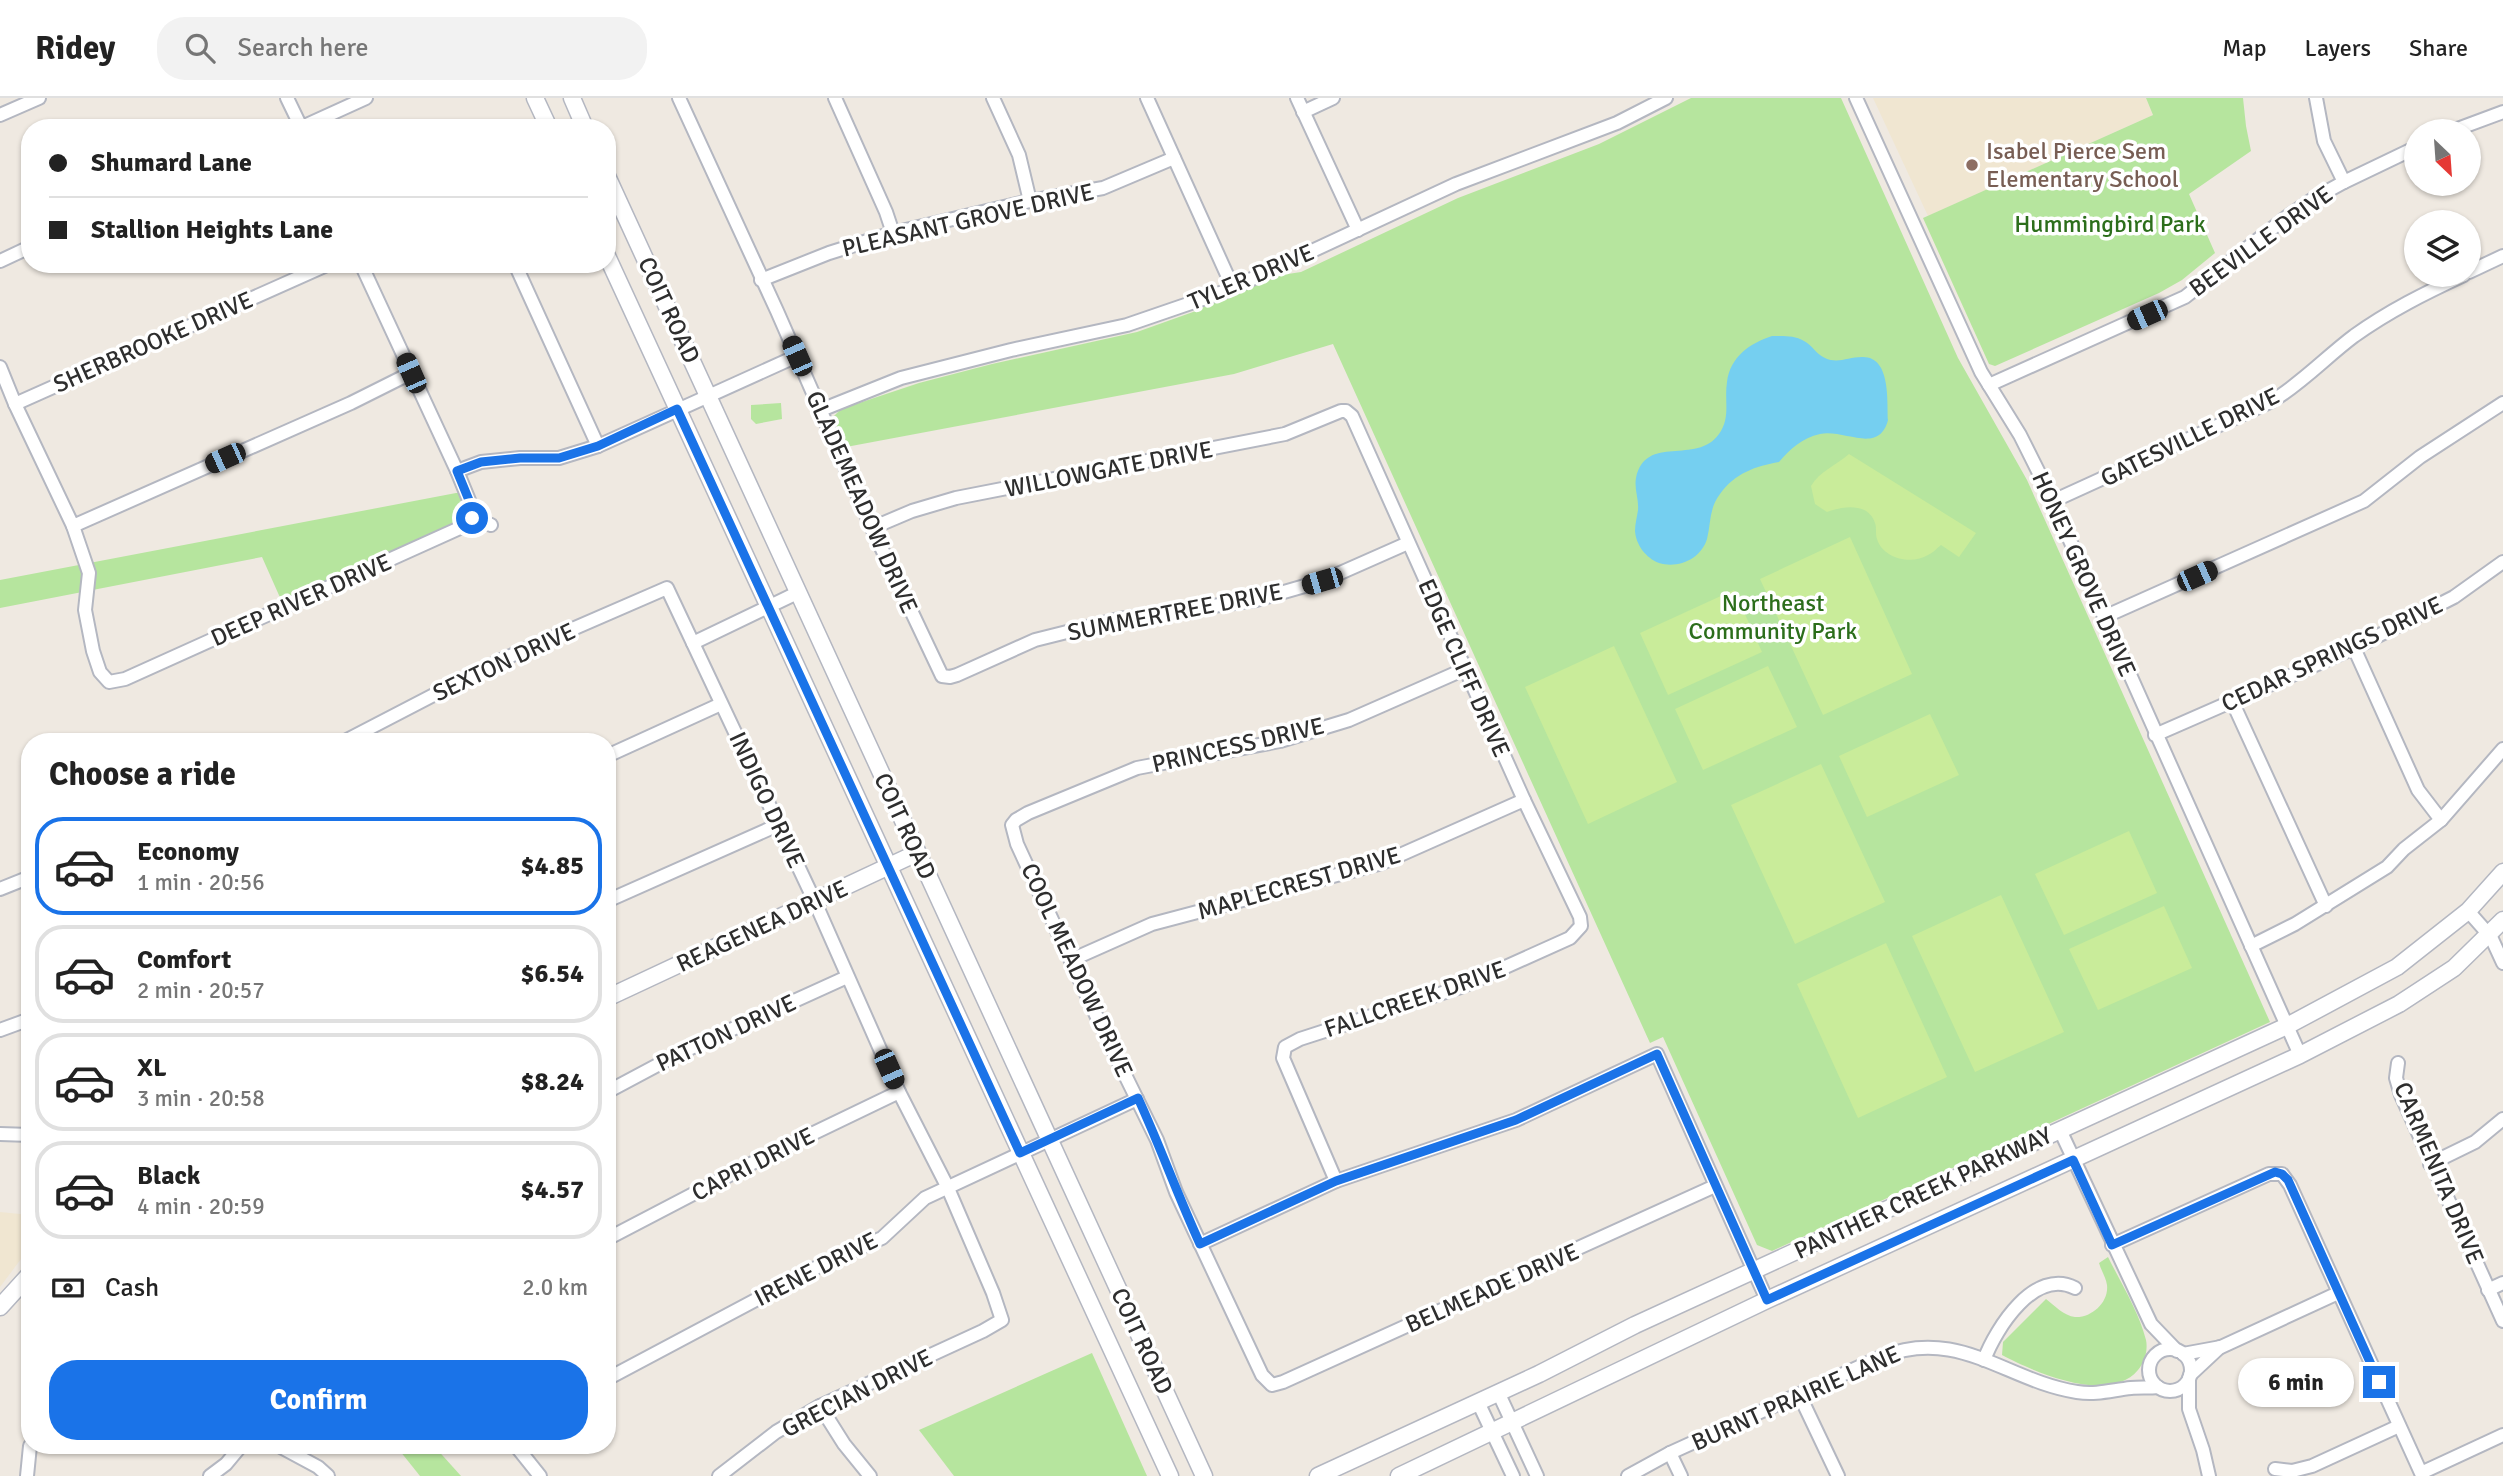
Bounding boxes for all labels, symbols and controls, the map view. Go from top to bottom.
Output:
search box [157,17,647,80]
text: Ridey [35,28,115,69]
icon: search [181,29,219,67]
text: Search here [237,32,369,64]
text: Map [2222,33,2267,63]
text: Layers [2305,33,2371,63]
text: Share [2409,33,2468,63]
north arrow [2404,119,2482,196]
map controls [2404,119,2481,287]
place label: Isabel Pierce Sem Elementary School [1986,136,2179,194]
text: Shumard Lane [91,147,252,179]
marker: Isabel Pierce Sem Elementary School [1964,157,1980,173]
street label: PLEASANT GROVE DRIVE [839,176,1097,264]
street label: BEEVILLE DRIVE [2183,179,2339,303]
park label: Hummingbird Park [2014,209,2206,239]
button: layers [2404,210,2481,287]
text: Stallion Heights Lane [91,214,333,246]
street label: TYLER DRIVE [1184,237,1318,317]
street label: COIT ROAD [631,252,707,368]
street label: SHERBROOKE DRIVE [49,285,257,399]
car [2124,297,2171,333]
car [779,333,816,379]
car [393,350,430,396]
street label: GATESVILLE DRIVE [2096,381,2284,493]
street label: GLADEMEADOW DRIVE [799,386,925,618]
street label: WILLOWGATE DRIVE [1002,434,1216,504]
car [202,440,249,476]
street label: HONEY GROVE DRIVE [2025,467,2143,681]
route start [456,502,488,534]
street label: DEEP RIVER DRIVE [206,547,396,653]
car [2174,558,2221,594]
car [1299,565,1346,597]
street label: EDGE CLIFF DRIVE [1411,574,1517,762]
street label: SUMMERTREE DRIVE [1065,576,1285,648]
park label: Northeast Community Park [1689,588,1857,646]
street label: CEDAR SPRINGS DRIVE [2217,590,2447,718]
street label: SEXTON DRIVE [428,616,580,708]
street label: PRINCESS DRIVE [1149,711,1327,779]
street label: INDIGO DRIVE [722,727,812,873]
text: Choose a ride [49,755,236,794]
street label: COIT ROAD [867,768,943,884]
icon: car [53,835,116,898]
text: Economy [137,836,239,868]
street label: MAPLECREST DRIVE [1194,840,1404,926]
text: $4.85 [520,850,584,882]
street label: COOL MEADOW DRIVE [1014,858,1140,1082]
text: 1 min · 20:56 [137,868,265,897]
street label: REAGENEA DRIVE [672,873,852,979]
icon: car [53,943,116,1006]
text: Comfort [137,944,231,976]
street label: FALLCREEK DRIVE [1320,954,1510,1044]
text: $6.54 [520,958,584,990]
text: 2 min · 20:57 [137,976,265,1005]
street label: PATTON DRIVE [651,988,801,1078]
car [871,1046,908,1092]
icon: car [53,1051,116,1114]
text: XL [137,1052,167,1084]
text: $8.24 [520,1066,584,1098]
street label: CARMENITA DRIVE [2387,1078,2491,1268]
text: 3 min · 20:58 [137,1084,265,1113]
street label: CAPRI DRIVE [687,1120,819,1208]
street label: PANTHER CREEK PARKWAY [1789,1120,2057,1266]
icon: car [53,1159,116,1222]
text: Black [137,1160,200,1192]
text: $4.57 [520,1174,584,1206]
text: 4 min · 20:59 [137,1192,265,1221]
street label: IRENE DRIVE [749,1225,883,1313]
street label: BELMEADE DRIVE [1401,1236,1583,1340]
icon: cash [49,1269,87,1307]
text: Cash [105,1272,159,1304]
text: 2.0 km [522,1273,588,1302]
street label: COIT ROAD [1104,1283,1180,1399]
street label: BURNT PRAIRIE LANE [1687,1338,1905,1458]
street label: GRECIAN DRIVE [776,1342,938,1444]
callout: 6 min [2239,1358,2354,1406]
button: Confirm [49,1360,588,1440]
route end [2363,1366,2395,1398]
text: 6 min [2268,1368,2324,1397]

